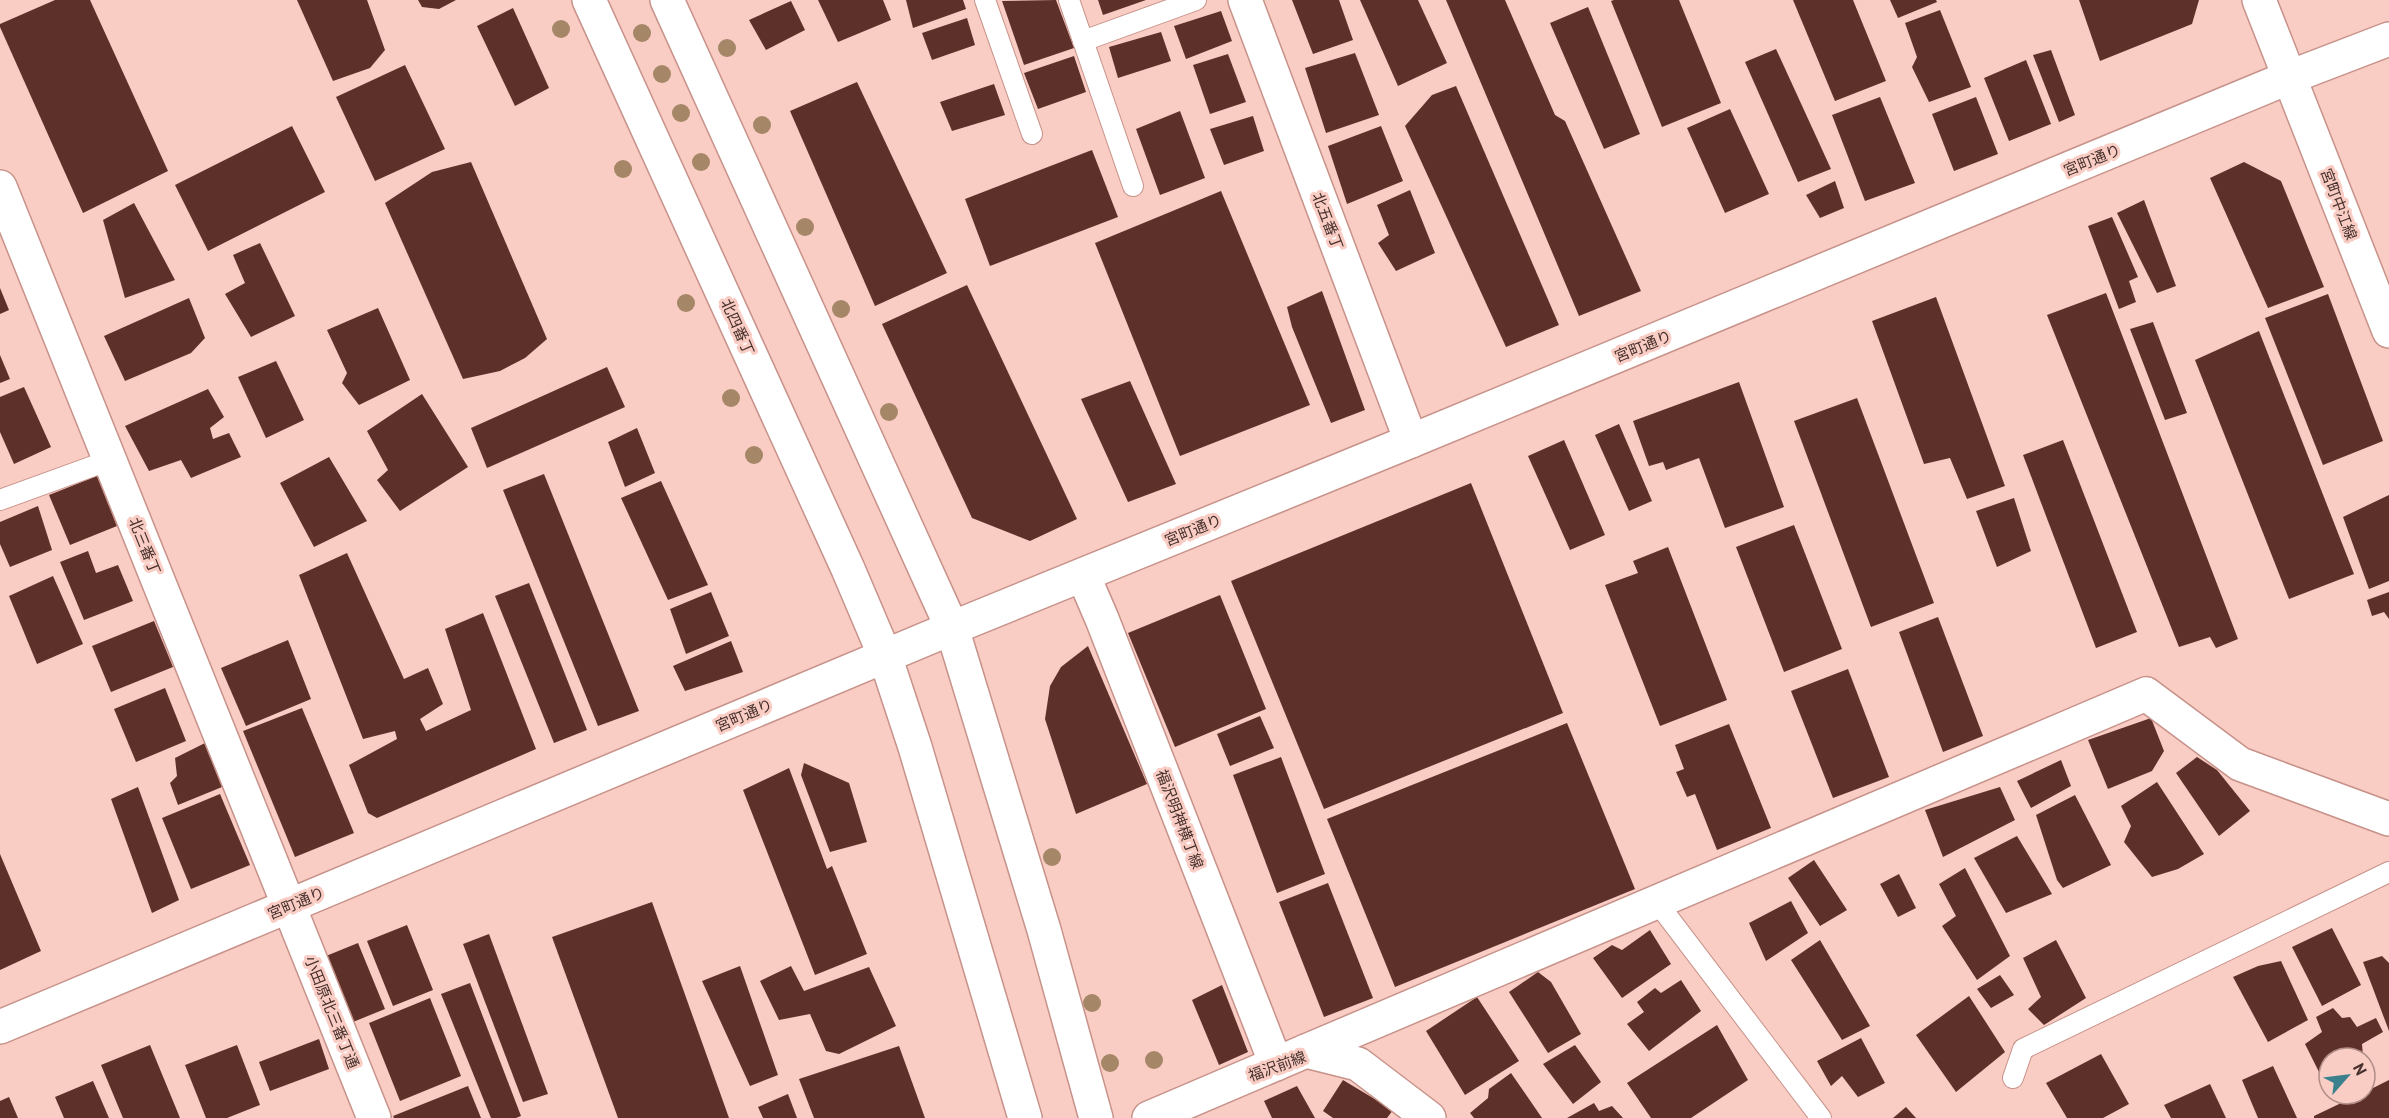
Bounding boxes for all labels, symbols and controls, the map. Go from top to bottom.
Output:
street label: 宮町通り [2061,140,2123,180]
street label: 宮町中江線 [2317,166,2361,242]
street label: 北五番丁 [1308,190,1348,252]
street label: 北四番丁 [717,296,759,358]
street label: 宮町通り [1612,326,1674,366]
street label: 宮町通り [1162,510,1224,550]
street label: 北三番丁 [125,515,165,577]
street label: 宮町通り [713,695,775,735]
street label: 福沢明神横丁線 [1152,767,1208,871]
street label: 宮町通り [265,883,327,923]
street label: 小田原北三番丁通 [301,953,363,1071]
north arrow [2317,1046,2377,1106]
street label: 福沢前線 [1246,1047,1308,1085]
text: N [2349,1060,2372,1078]

